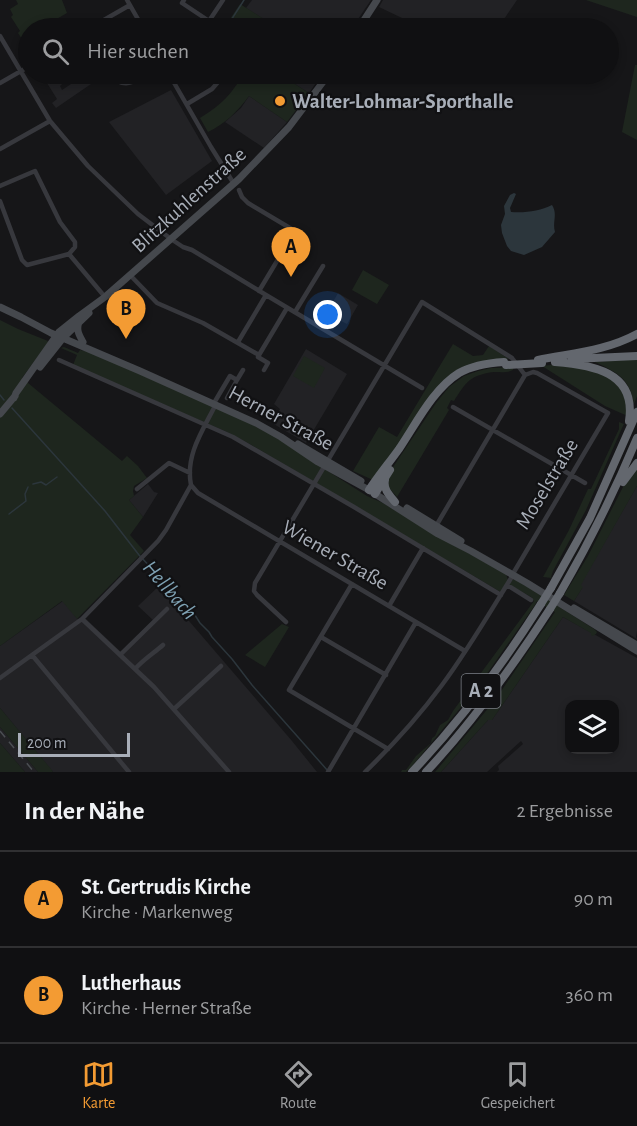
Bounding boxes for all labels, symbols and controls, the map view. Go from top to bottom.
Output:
search box [18,18,619,84]
icon: search [39,35,72,68]
text: Hier suchen [87,40,189,62]
place label: Walter-Lohmar-Sporthalle [292,91,514,112]
marker: Walter-Lohmar-Sporthalle [273,94,287,108]
street label: Blitzkuhlenstraße [128,143,250,257]
pin: A [272,228,310,277]
pin: B [106,290,146,339]
your location [313,300,342,329]
street label: Herner Straße [225,382,337,454]
street label: Moselstraße [512,435,582,533]
street label: Wiener Straße [278,516,392,594]
water label: Hellbach [139,556,201,624]
road number: A 2 [462,674,500,708]
map controls [565,700,619,754]
button: layers [565,700,619,754]
scale bar [18,730,130,758]
text: 200 m [27,735,67,751]
text: In der Nähe [24,798,144,824]
text: 2 Ergebnisse [516,801,613,821]
text: St. Gertrudis Kirche [81,876,251,898]
text: A [38,889,50,909]
text: 90 m [574,889,613,909]
text: Kirche · Markenweg [81,902,233,922]
text: Lutherhaus [81,972,181,994]
text: B [38,985,49,1005]
text: 360 m [566,985,613,1005]
text: Kirche · Herner Straße [81,998,252,1018]
tab: Karte [82,1058,115,1113]
tab: Route [280,1058,316,1113]
tab: Gespeichert [481,1058,555,1113]

